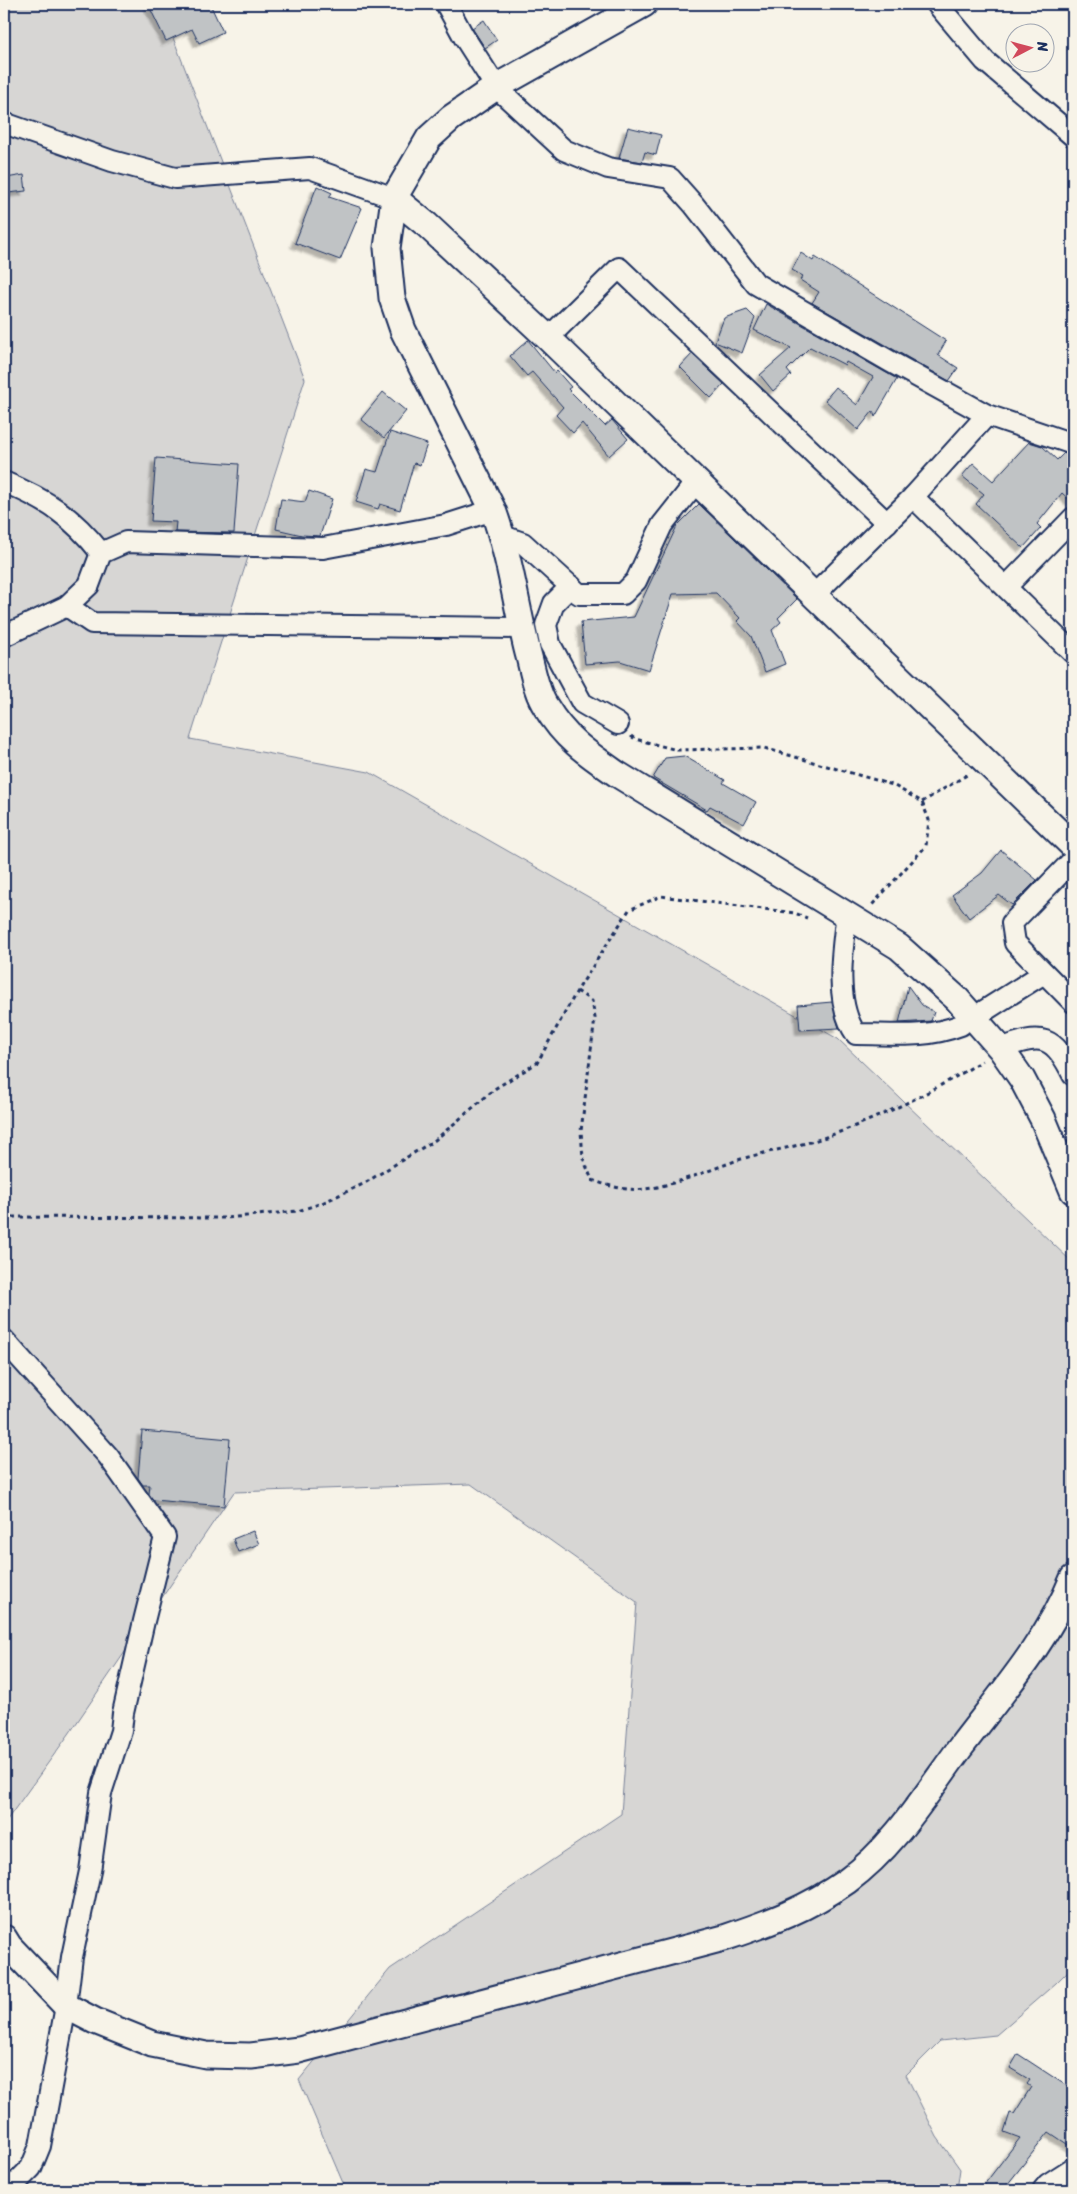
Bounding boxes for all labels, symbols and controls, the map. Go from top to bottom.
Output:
north arrow [1004,22,1054,72]
text: N [1029,40,1055,53]

